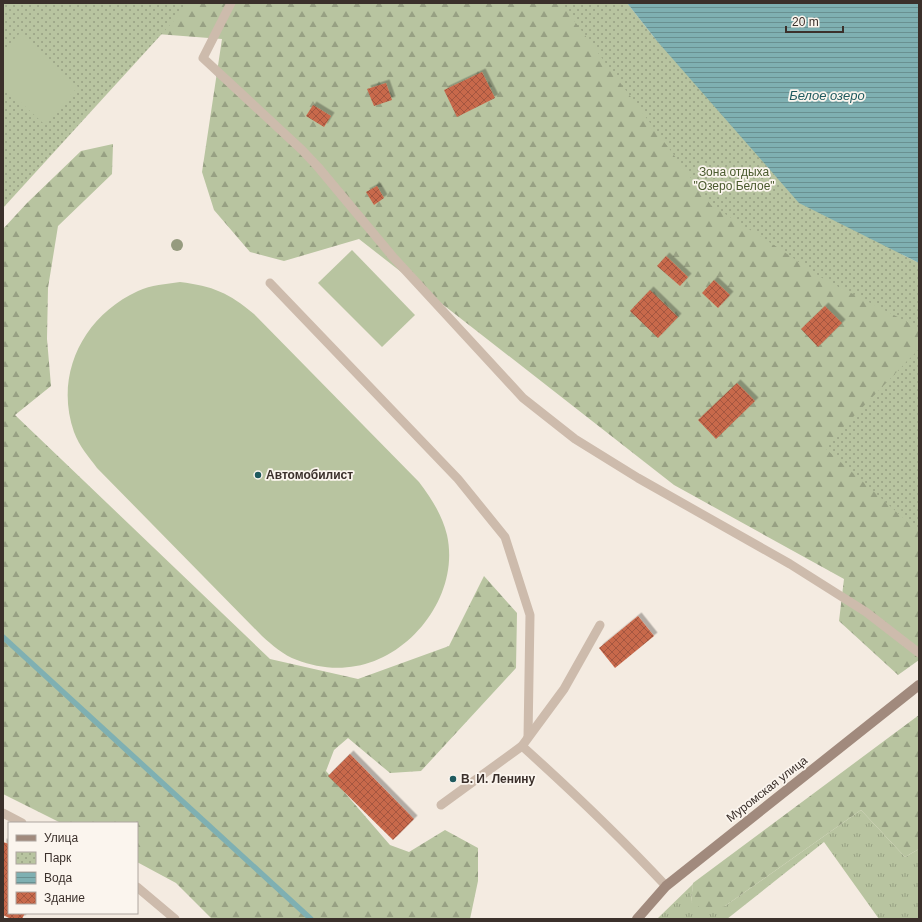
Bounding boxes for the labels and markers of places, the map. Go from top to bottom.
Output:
place label: Автомобилист [266,468,353,482]
marker: Автомобилист [253,470,263,480]
place label: В. И. Ленину [461,772,536,786]
marker: В. И. Ленину [448,774,458,784]

